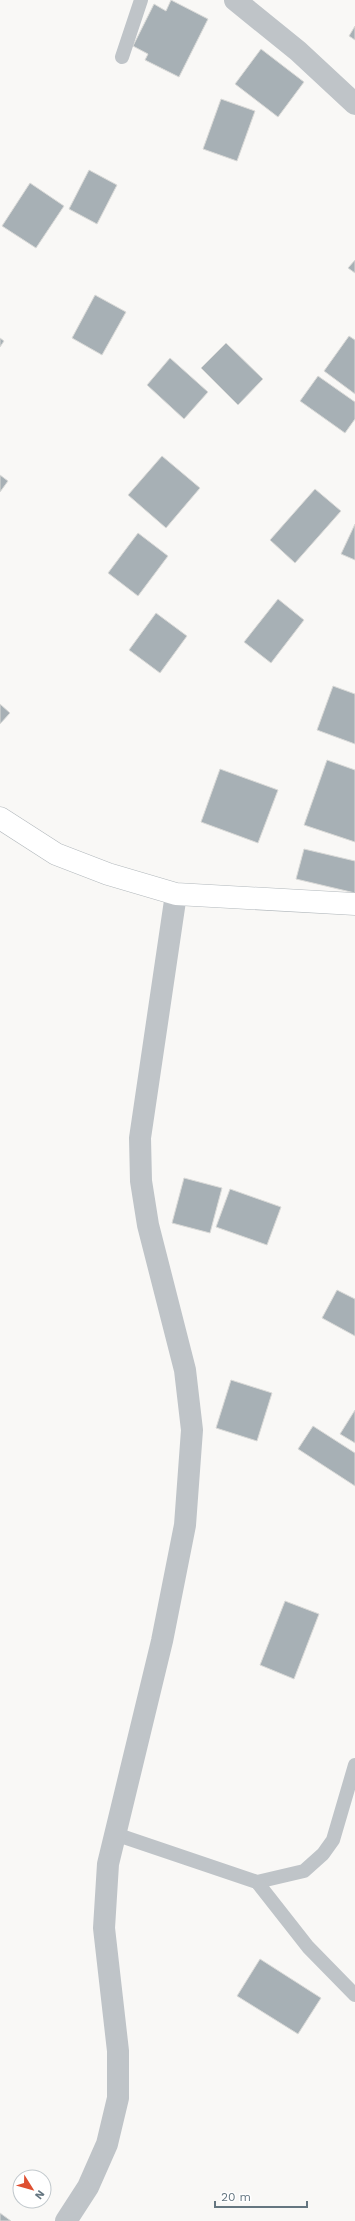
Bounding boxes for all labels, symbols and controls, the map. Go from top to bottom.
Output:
north arrow [12,2169,52,2209]
scale bar [215,2183,307,2209]
text: N [32,2188,47,2202]
text: 20 m [221,2190,251,2204]

